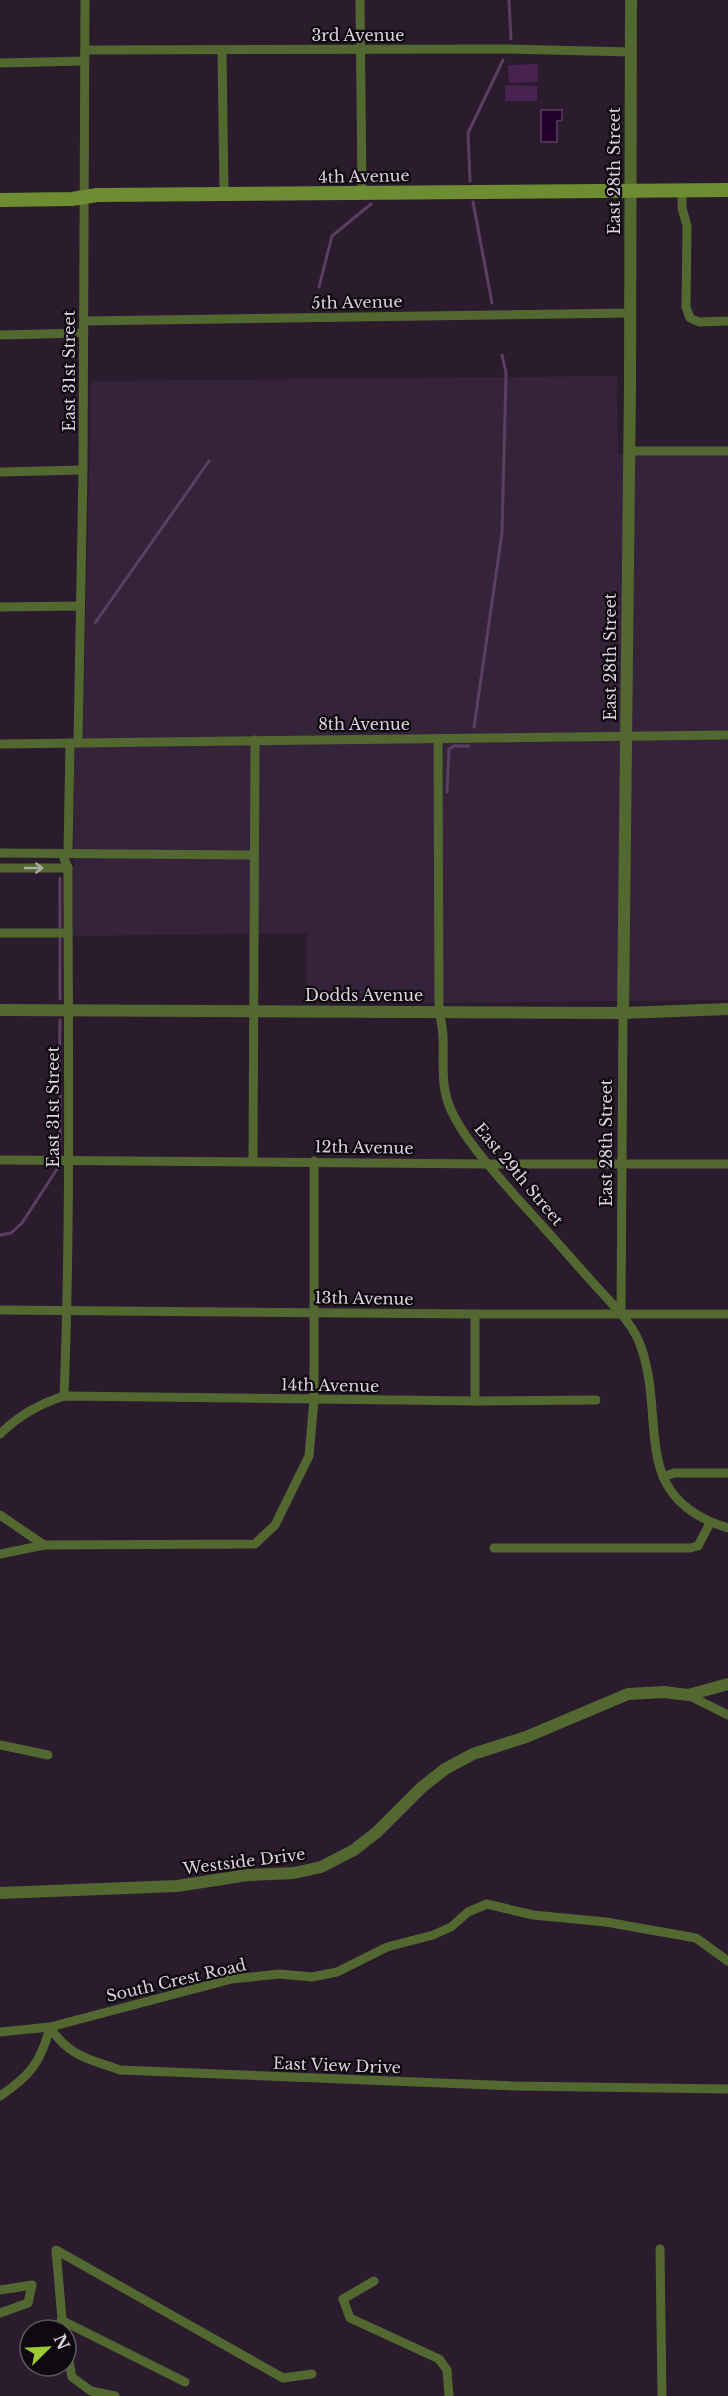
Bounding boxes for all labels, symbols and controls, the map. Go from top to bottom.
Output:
street label: 3rd Avenue [311,25,405,45]
street label: East 28th Street [604,107,624,235]
street label: 4th Avenue [318,165,410,187]
street label: 5th Avenue [311,291,403,313]
street label: East 31st Street [59,310,79,432]
street label: East 28th Street [600,593,620,721]
street label: 8th Avenue [318,714,410,734]
one-way arrow [23,862,43,874]
street label: Dodds Avenue [305,985,423,1005]
street label: East 31st Street [43,1046,63,1168]
street label: East 28th Street [596,1079,616,1207]
street label: East 29th Street [470,1118,568,1230]
street label: 12th Avenue [314,1136,414,1158]
street label: 13th Avenue [314,1287,414,1309]
street label: 14th Avenue [281,1374,379,1396]
street label: Westside Drive [181,1844,306,1879]
street label: South Crest Road [104,1954,248,2006]
street label: East View Drive [273,2053,401,2077]
north arrow [18,2318,78,2378]
text: N [50,2331,74,2353]

